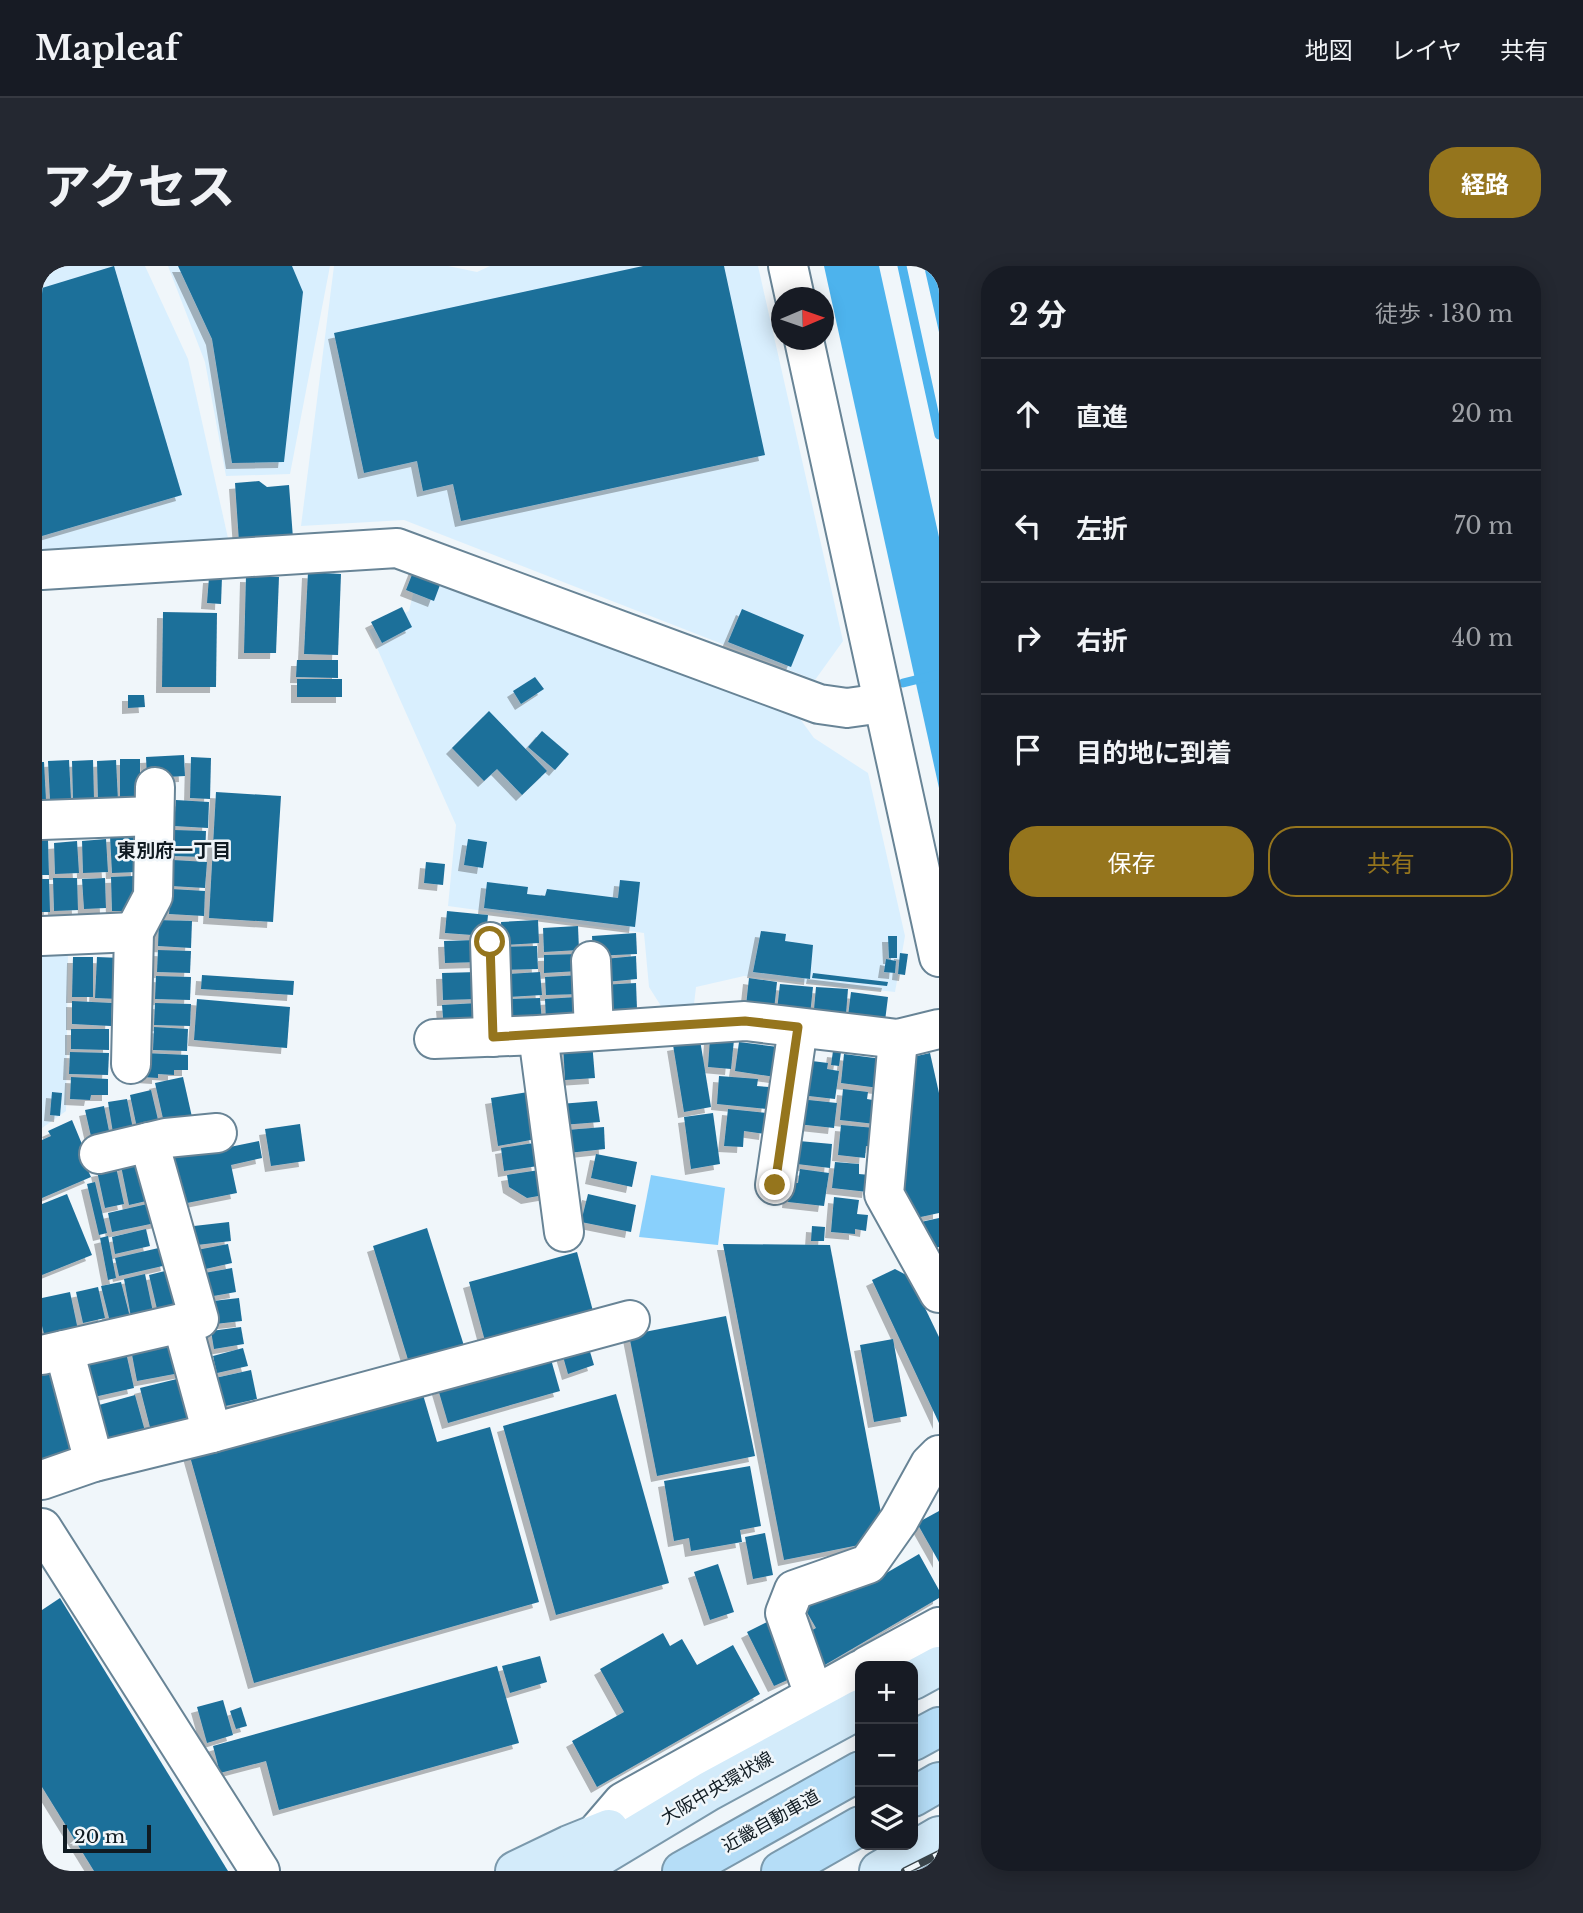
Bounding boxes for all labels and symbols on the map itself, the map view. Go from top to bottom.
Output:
north arrow [771,287,834,350]
district label: 東別府一丁目 [117,839,231,862]
route start [474,926,505,957]
route end [759,1169,790,1200]
street label: 大阪中央環状線 [657,1747,777,1829]
street label: 近畿自動車道 [718,1785,824,1857]
scale bar [63,1822,150,1854]

